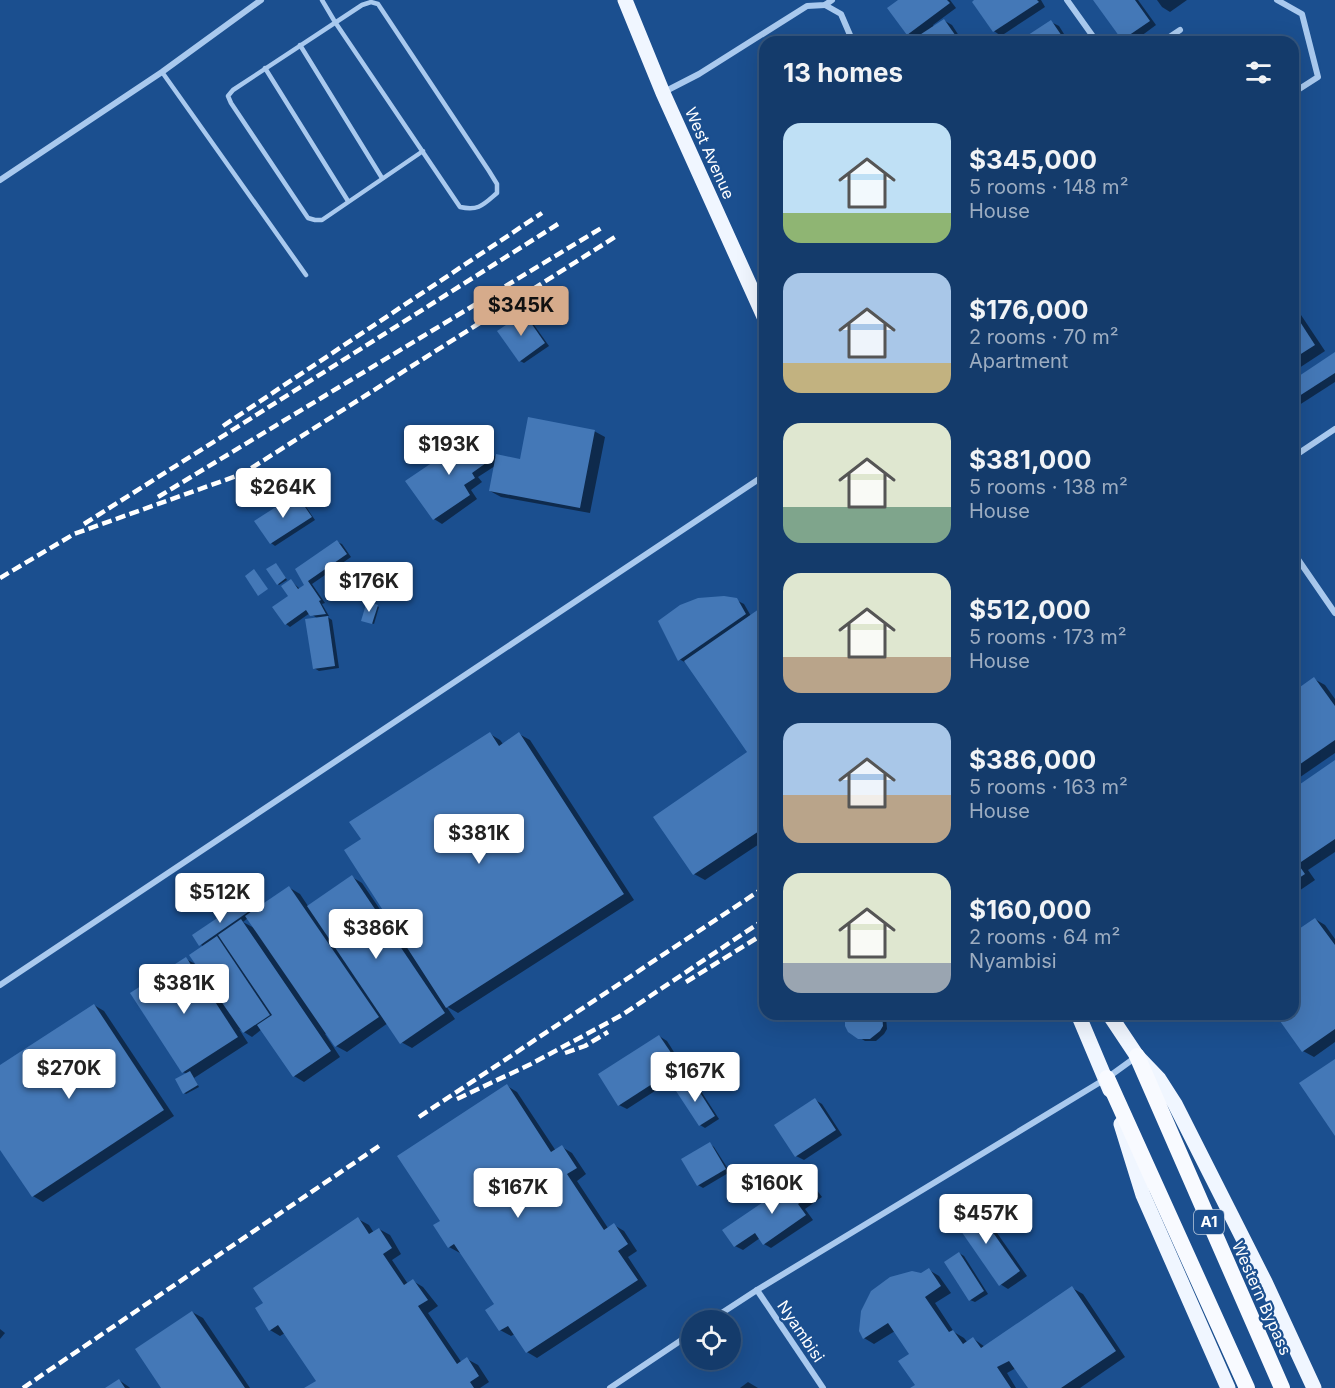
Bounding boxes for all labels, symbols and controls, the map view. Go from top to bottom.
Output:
icon: filters [1242,56,1275,89]
text: 13 homes [783,57,903,88]
street label: West Avenue [681,104,739,202]
text: $345,000 [969,144,1097,175]
icon: home [831,147,903,219]
text: 5 rooms · 148 m² [969,175,1128,199]
text: House [969,199,1030,223]
pin: $345K [479,286,563,337]
text: $345K [488,293,554,317]
text: $176,000 [969,294,1089,325]
icon: home [831,297,903,369]
text: 2 rooms · 70 m² [969,325,1119,349]
text: Apartment [969,349,1068,373]
pin: $193K [407,425,491,476]
text: $193K [418,432,480,456]
text: $381,000 [969,444,1091,475]
icon: home [831,447,903,519]
pin: $264K [241,468,325,519]
text: $264K [250,475,316,499]
text: 5 rooms · 138 m² [969,475,1128,499]
text: House [969,499,1030,523]
pin: $176K [327,562,411,613]
text: $176K [339,569,399,593]
text: $512,000 [969,594,1091,625]
icon: home [831,597,903,669]
text: 5 rooms · 173 m² [969,625,1127,649]
text: House [969,649,1030,673]
text: $386,000 [969,744,1096,775]
icon: home [831,747,903,819]
text: 5 rooms · 163 m² [969,775,1128,799]
text: House [969,799,1030,823]
pin: $381K [437,814,521,865]
text: $381K [448,821,510,845]
pin: $512K [178,873,262,924]
text: $512K [189,880,251,904]
text: $160,000 [969,894,1091,925]
icon: home [831,897,903,969]
pin: $386K [334,909,418,960]
text: $386K [343,916,409,940]
text: 2 rooms · 64 m² [969,925,1120,949]
text: Nyambisi [969,949,1057,973]
pin: $381K [142,964,226,1015]
text: $381K [153,971,215,995]
pin: $270K [27,1049,111,1100]
pin: $167K [653,1052,737,1103]
text: $270K [37,1056,101,1080]
text: $167K [665,1059,725,1083]
pin: $160K [730,1164,814,1215]
pin: $167K [476,1168,560,1219]
text: $160K [741,1171,803,1195]
text: $167K [488,1175,548,1199]
pin: $457K [944,1194,1028,1245]
text: $457K [953,1201,1019,1225]
road number: A1 [1194,1210,1224,1234]
street label: Western Bypass [1228,1238,1296,1358]
street label: Nyambisi [773,1296,829,1366]
map controls [681,1310,741,1370]
button: locate [681,1310,741,1370]

